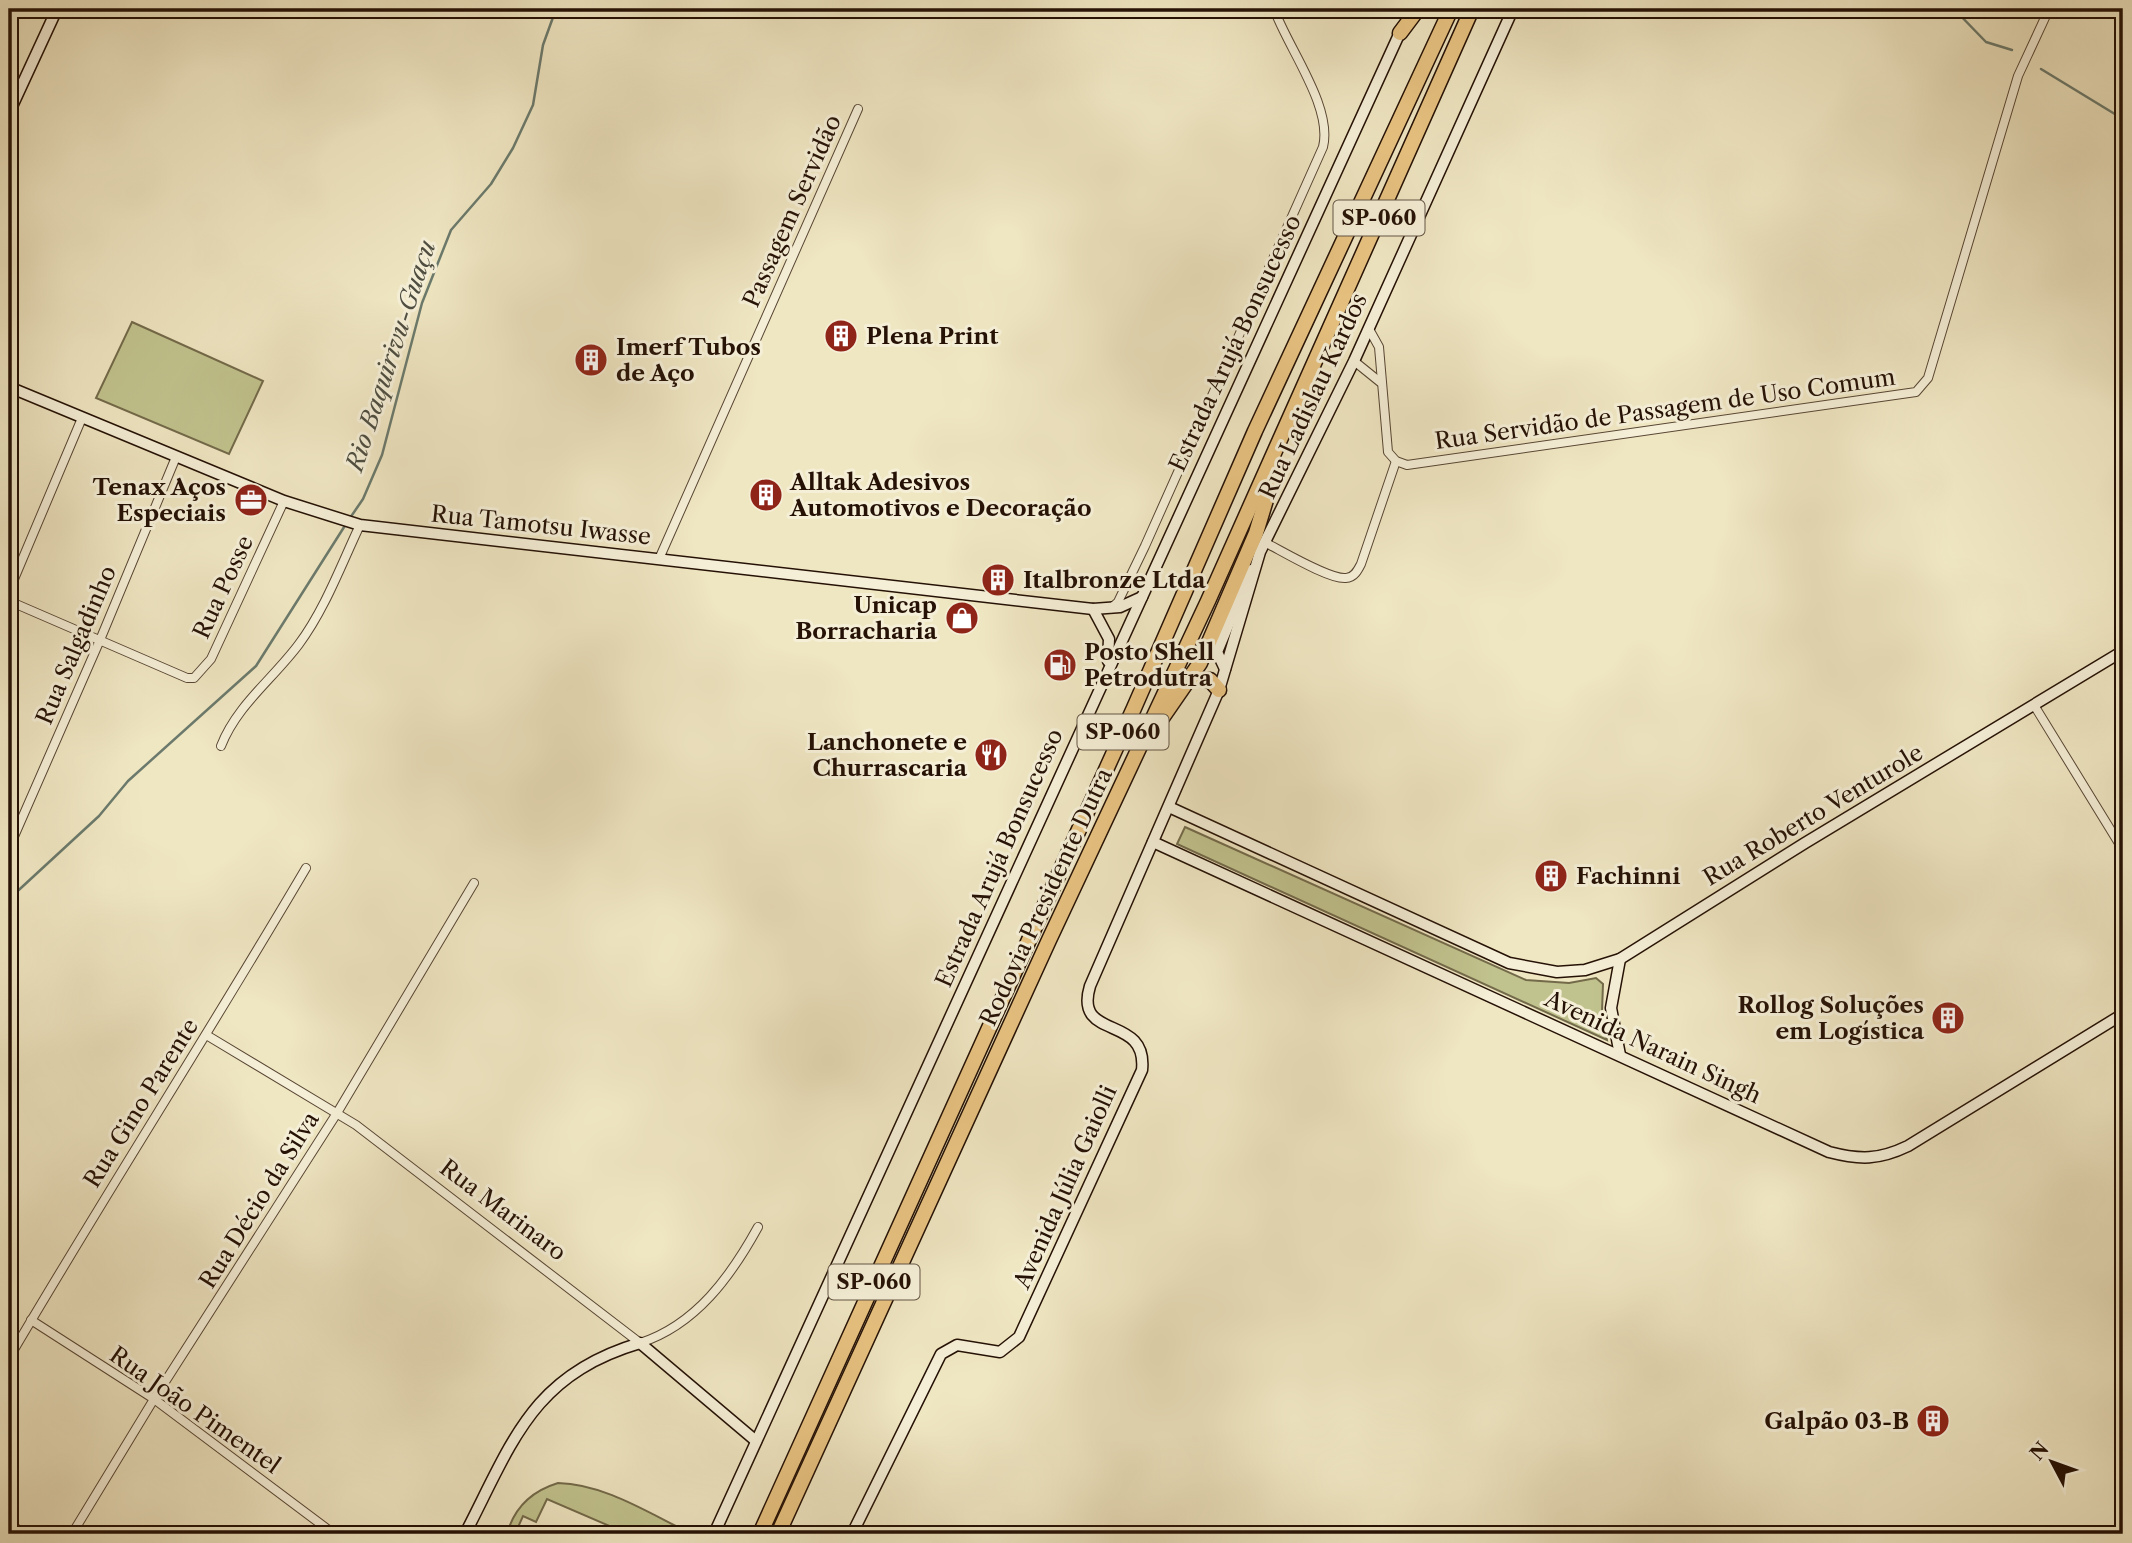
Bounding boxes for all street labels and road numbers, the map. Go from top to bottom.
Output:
street label: Passagem Servidão [737,110,847,312]
road number: SP-060 [1334,200,1424,235]
street label: Estrada Arujá Bonsucesso [1163,210,1307,476]
street label: Rua Ladislau Kardos [1253,289,1373,503]
street label: Rua Servidão de Passagem de Uso Comum [1433,363,1897,455]
street label: Rua Tamotsu Iwasse [430,500,652,550]
street label: Rua Posse [187,531,259,643]
street label: Rua Salgadinho [30,561,122,729]
road number: SP-060 [1078,714,1168,750]
street label: Estrada Arujá Bonsucesso [929,724,1069,992]
street label: Rua Roberto Venturole [1698,738,1928,892]
street label: Rodovia Presidente Dutra [974,763,1118,1030]
street label: Avenida Narain Singh [1540,984,1765,1109]
street label: Rua Gino Parente [78,1013,204,1193]
street label: Avenida Júlia Gaiolli [1007,1081,1122,1294]
street label: Rua Décio da Silva [193,1106,325,1294]
street label: Rua Marinaro [434,1153,572,1267]
road number: SP-060 [828,1264,920,1300]
street label: Rua João Pimentel [104,1341,286,1479]

